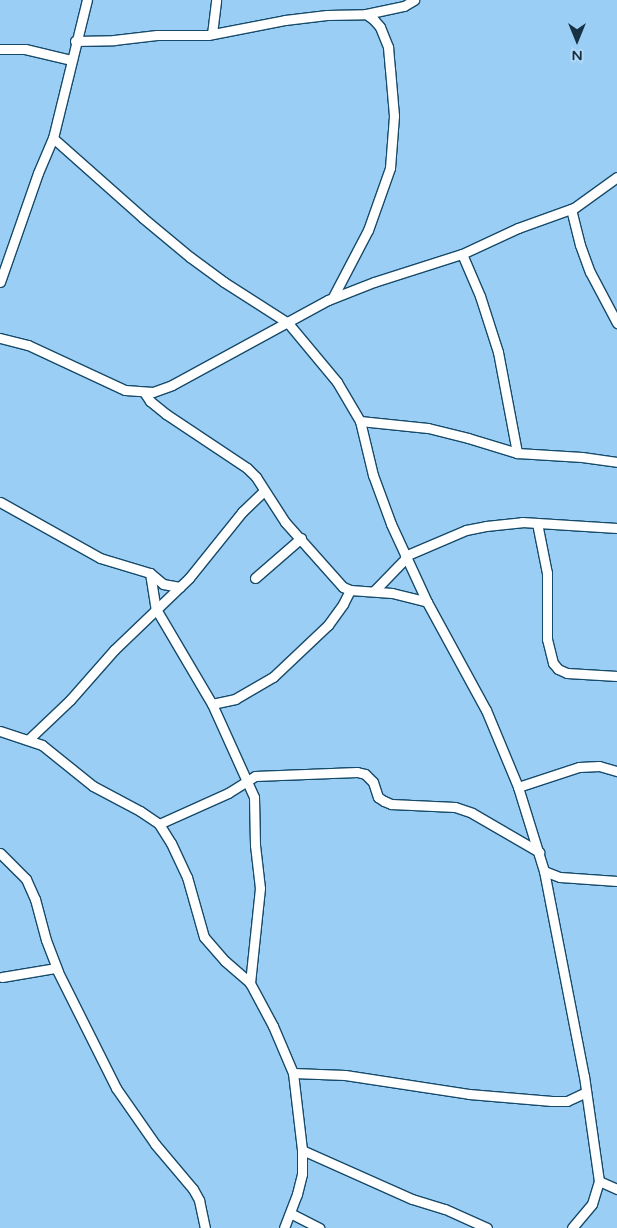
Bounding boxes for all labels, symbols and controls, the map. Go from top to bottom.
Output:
north arrow [552,15,602,65]
text: N [571,47,583,64]

